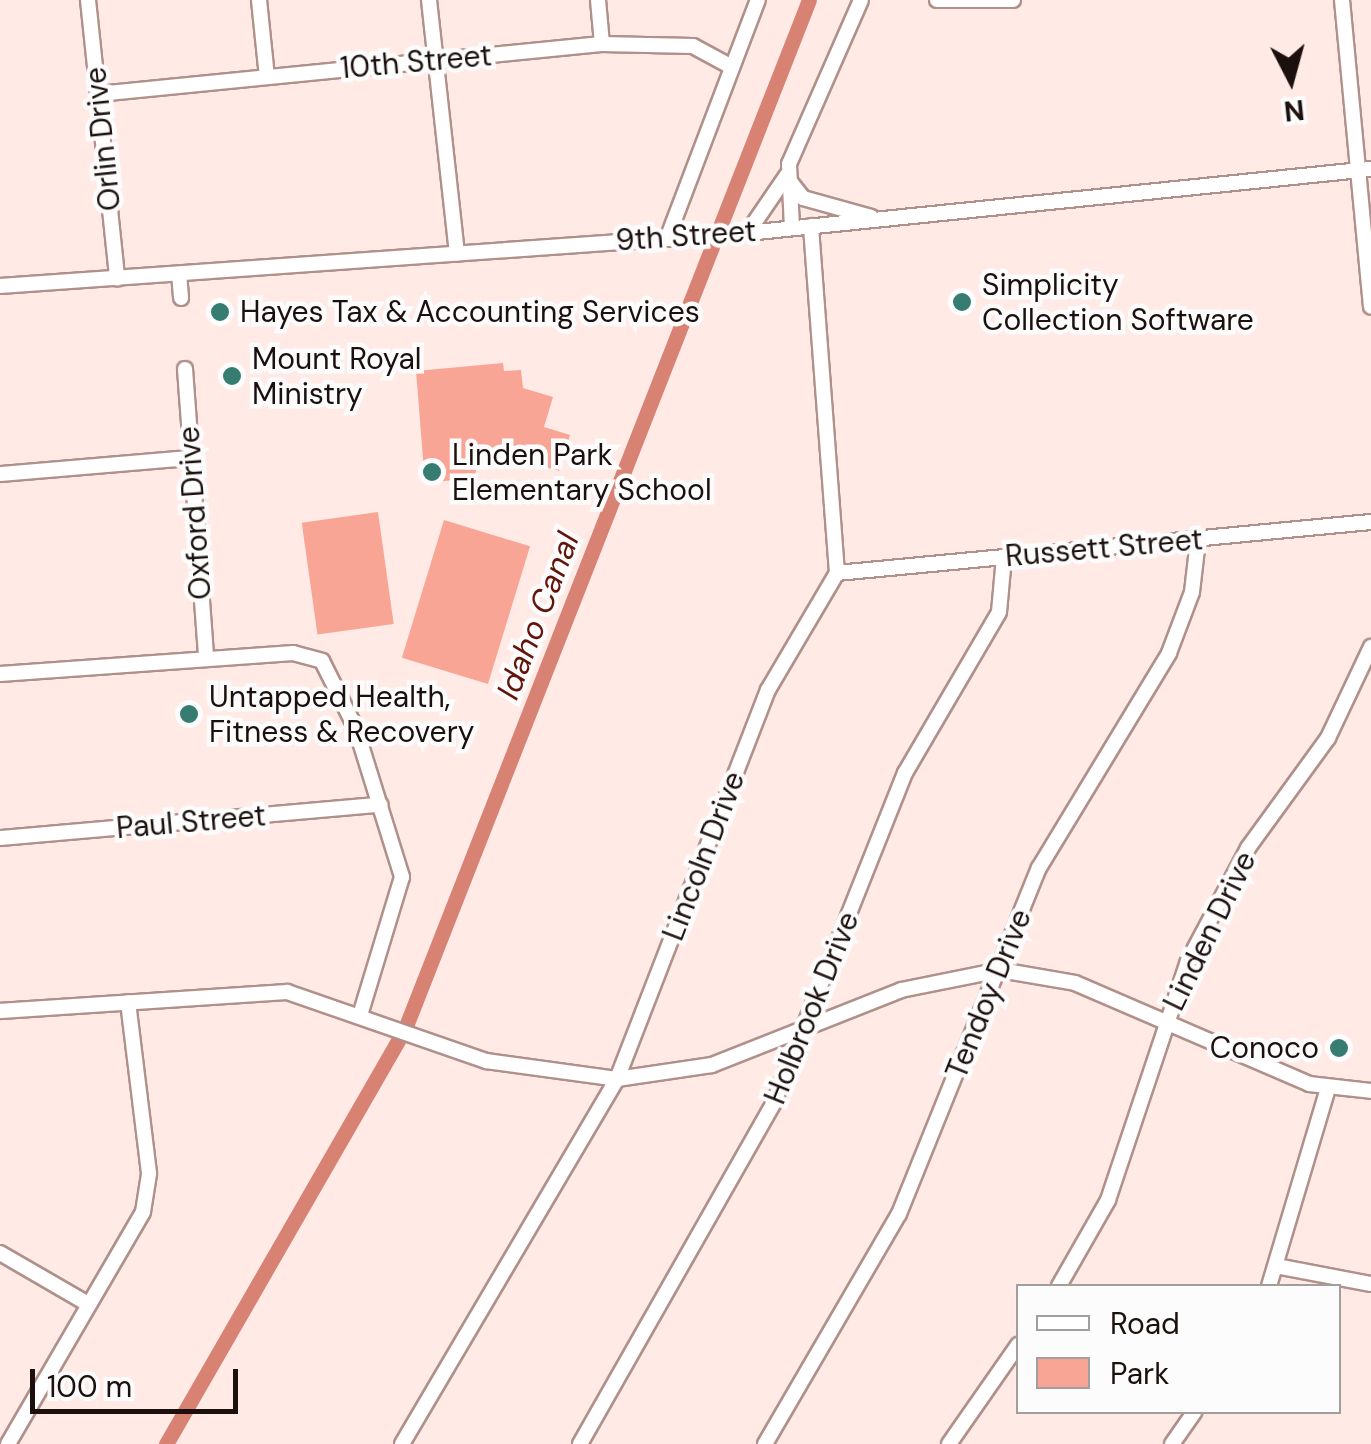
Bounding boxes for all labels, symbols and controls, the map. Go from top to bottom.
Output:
north arrow [1241,30,1341,130]
street label: 10th Street [339,37,493,87]
street label: Orlin Drive [78,65,128,213]
text: N [1282,91,1306,130]
street label: 9th Street [614,213,758,259]
place label: Simplicity Collection Software [982,267,1254,338]
marker: Simplicity Collection Software [951,291,973,313]
place label: Hayes Tax & Accounting Services [240,294,700,330]
marker: Hayes Tax & Accounting Services [209,301,231,323]
place label: Mount Royal Ministry [252,341,421,412]
marker: Mount Royal Ministry [221,365,243,387]
street label: Oxford Drive [171,425,219,601]
place label: Linden Park Elementary School [452,437,712,508]
marker: Linden Park Elementary School [421,461,443,483]
street label: Russett Street [1004,521,1204,575]
water label: Idaho Canal [489,527,587,705]
place label: Untapped Health, Fitness & Recovery [209,679,474,750]
marker: Untapped Health, Fitness & Recovery [178,703,200,725]
street label: Lincoln Drive [655,766,753,946]
street label: Paul Street [115,798,267,846]
street label: Linden Drive [1156,846,1264,1016]
street label: Tendoy Drive [939,904,1039,1084]
street label: Holbrook Drive [757,907,867,1109]
place label: Conoco [1210,1030,1319,1066]
marker: Conoco [1328,1037,1350,1059]
legend [1016,1284,1341,1414]
text: Road [1110,1304,1180,1343]
scale bar [35,1349,242,1411]
text: Park [1110,1354,1169,1393]
text: 100 m [47,1367,132,1406]

